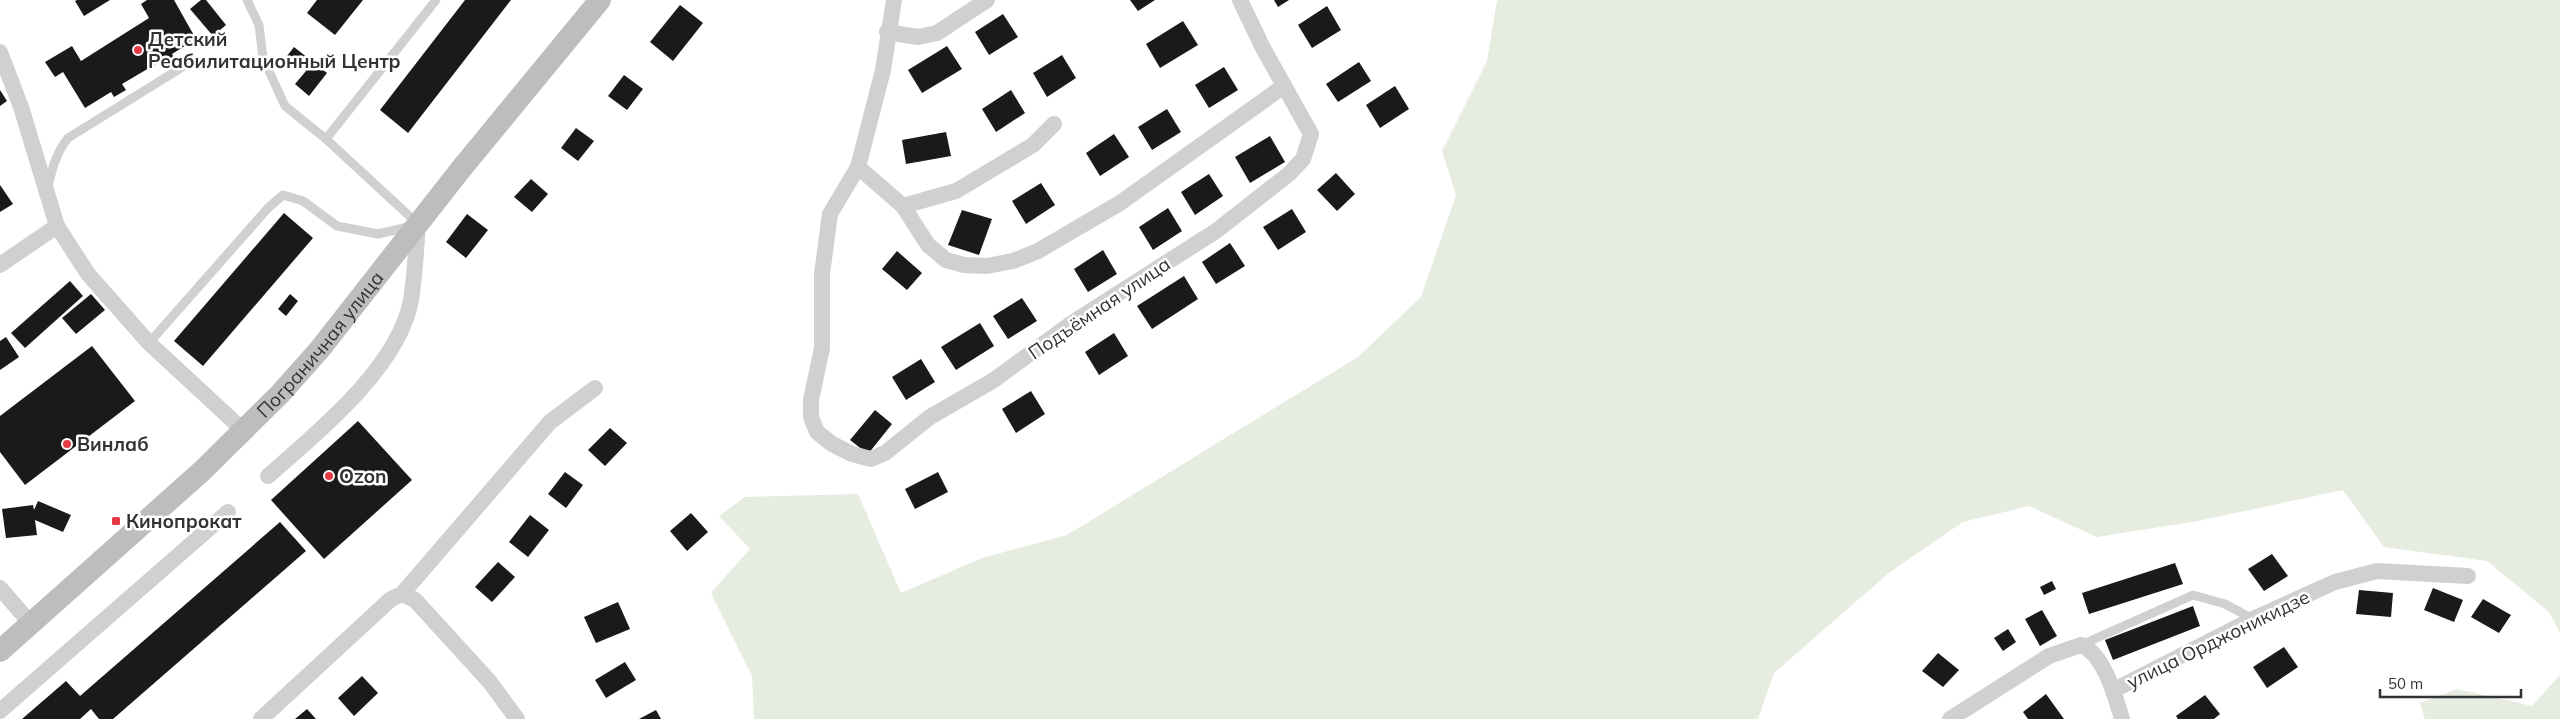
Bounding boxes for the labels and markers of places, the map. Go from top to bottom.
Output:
place label: Детский Реабилитационный Центр [148,27,401,73]
marker: Детский Реабилитационный Центр [132,44,144,56]
place label: Винлаб [77,432,149,456]
marker: Винлаб [61,438,73,450]
place label: Ozon [339,464,386,488]
marker: Ozon [323,470,335,482]
place label: Кинопрокат [126,509,242,533]
marker: Кинопрокат [110,515,122,527]

